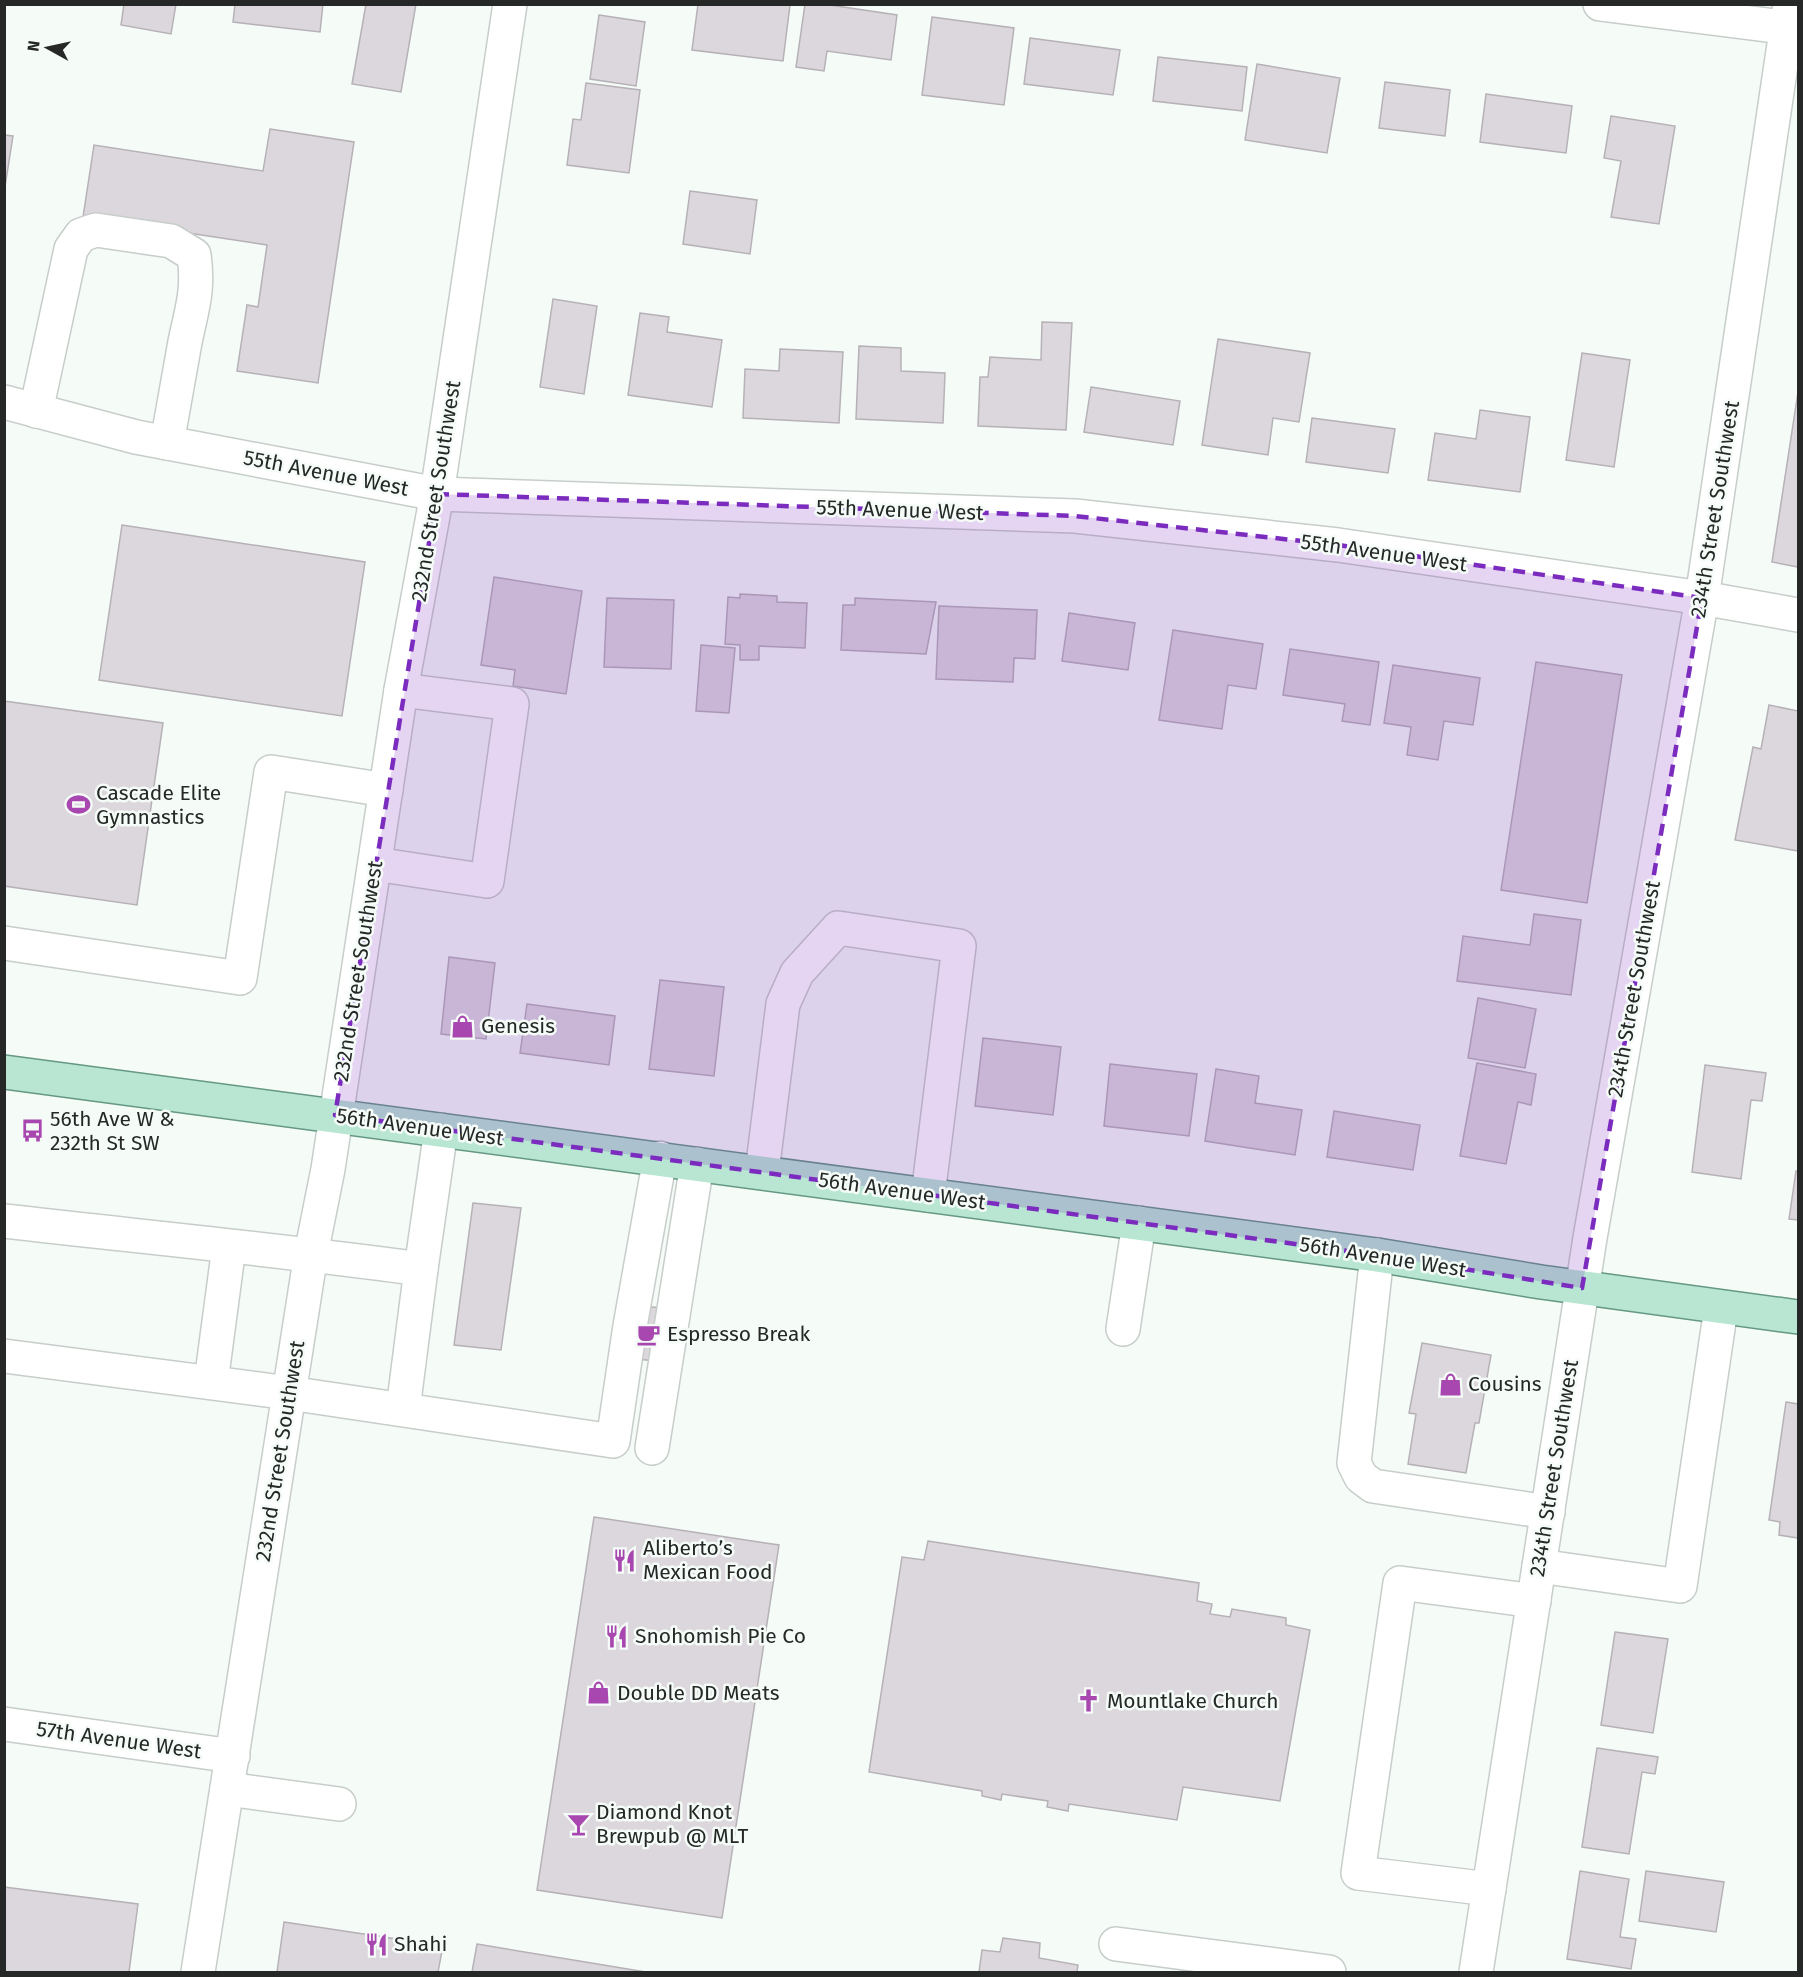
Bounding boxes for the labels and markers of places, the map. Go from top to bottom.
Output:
place label: Cascade Elite Gymnastics [96,780,221,830]
sports icon: Cascade Elite Gymnastics [65,792,91,818]
shop icon: Genesis [450,1013,476,1039]
place label: Genesis [481,1013,555,1039]
place label: 56th Ave W & 232th St SW [50,1106,175,1156]
bus stop icon: 56th Ave W & 232th St SW [19,1118,45,1144]
cafe icon: Espresso Break [636,1321,662,1347]
place label: Espresso Break [667,1321,810,1347]
shop icon: Cousins [1437,1371,1463,1397]
place label: Cousins [1468,1371,1542,1397]
place label: Aliberto’s Mexican Food [643,1535,773,1585]
restaurant icon: Aliberto’s Mexican Food [612,1547,638,1573]
restaurant icon: Snohomish Pie Co [604,1623,630,1649]
place label: Snohomish Pie Co [635,1623,806,1649]
shop icon: Double DD Meats [586,1680,612,1706]
place label: Double DD Meats [617,1680,780,1706]
church icon: Mountlake Church [1076,1688,1102,1714]
place label: Mountlake Church [1107,1688,1278,1714]
place label: Diamond Knot Brewpub @ MLT [596,1799,749,1849]
bar icon: Diamond Knot Brewpub @ MLT [565,1811,591,1837]
restaurant icon: Shahi [363,1931,389,1957]
place label: Shahi [394,1931,447,1957]

